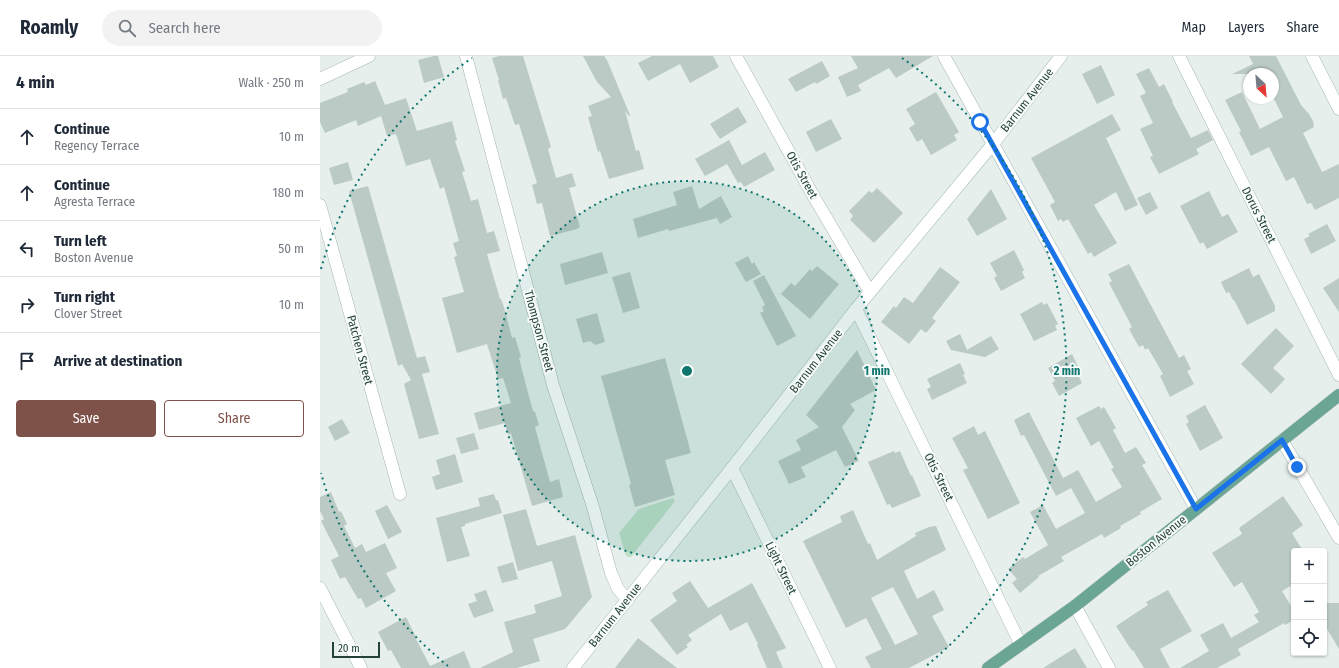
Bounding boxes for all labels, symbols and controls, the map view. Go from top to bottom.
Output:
search box [102,10,382,46]
text: Roamly [20,16,78,39]
icon: search [116,17,138,39]
text: Search here [148,19,221,37]
text: Map [1182,19,1206,36]
text: Layers [1228,19,1264,36]
text: Share [1286,19,1319,36]
street label: Barnum Avenue [998,65,1056,135]
north arrow [1243,68,1279,104]
text: 4 min [16,72,55,93]
text: Walk · 250 m [239,75,304,90]
route start [971,113,989,131]
text: Continue [54,120,110,138]
icon: ahead [16,126,38,148]
text: 10 m [279,129,304,144]
text: Regency Terrace [54,138,139,153]
street label: Otis Street [783,149,821,201]
text: Continue [54,176,110,194]
icon: ahead [16,182,38,204]
text: 180 m [273,185,304,200]
street label: Dorus Street [1239,185,1279,246]
text: Agresta Terrace [54,194,135,209]
text: Turn left [54,232,107,250]
icon: left [16,238,38,260]
text: 50 m [278,241,304,256]
text: Boston Avenue [54,250,133,265]
text: Turn right [54,288,115,306]
street label: Thompson Street [521,289,557,373]
icon: right [16,294,38,316]
text: 10 m [279,297,304,312]
text: Clover Street [54,306,122,321]
street label: Patchen Street [344,314,376,386]
street label: Barnum Avenue [787,326,845,396]
icon: arrive [16,350,38,372]
text: Arrive at destination [54,352,182,370]
centre of rings [680,364,694,378]
text: 1 min [864,364,890,378]
text: 2 min [1053,364,1080,378]
button: Save [16,400,156,437]
button: Share [164,400,304,437]
street label: Otis Street [921,451,957,503]
route end [1288,458,1306,476]
street label: Boston Avenue [1123,512,1189,569]
street label: Light Street [762,540,800,597]
map controls [1291,548,1327,656]
button: + [1291,548,1327,584]
street label: Barnum Avenue [586,580,644,650]
button: − [1291,584,1327,620]
button: locate [1291,620,1327,656]
scale bar [332,640,380,659]
text: 20 m [338,642,360,655]

